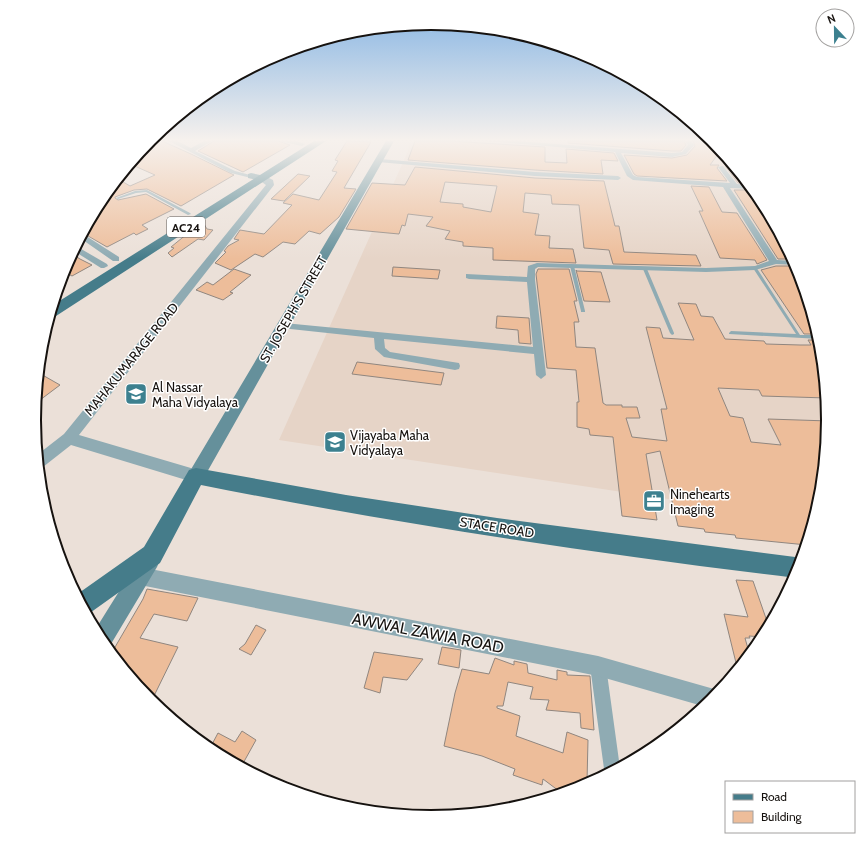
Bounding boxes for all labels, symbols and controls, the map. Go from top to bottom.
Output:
north arrow [815,8,855,48]
text: N [825,11,837,27]
road number: AC24 [167,217,205,237]
street label: ST. JOSEPH'S STREET [256,253,330,365]
street label: MAHAKUMARAGE ROAD [81,299,181,419]
place label: Al Nassar Maha Vidyalaya [152,379,239,410]
school or university icon: Al Nassar Maha Vidyalaya [123,381,149,407]
place label: Vijayaba Maha Vidyalaya [350,427,430,458]
school or university icon: Vijayaba Maha Vidyalaya [322,429,348,455]
place label: Ninehearts Imaging [670,486,730,517]
office icon: Ninehearts Imaging [641,488,667,514]
street label: STACE ROAD [459,513,535,541]
street label: AWWAL ZAWIA ROAD [350,609,506,657]
legend [725,781,855,833]
text: Road [761,789,787,804]
text: Building [761,809,803,824]

